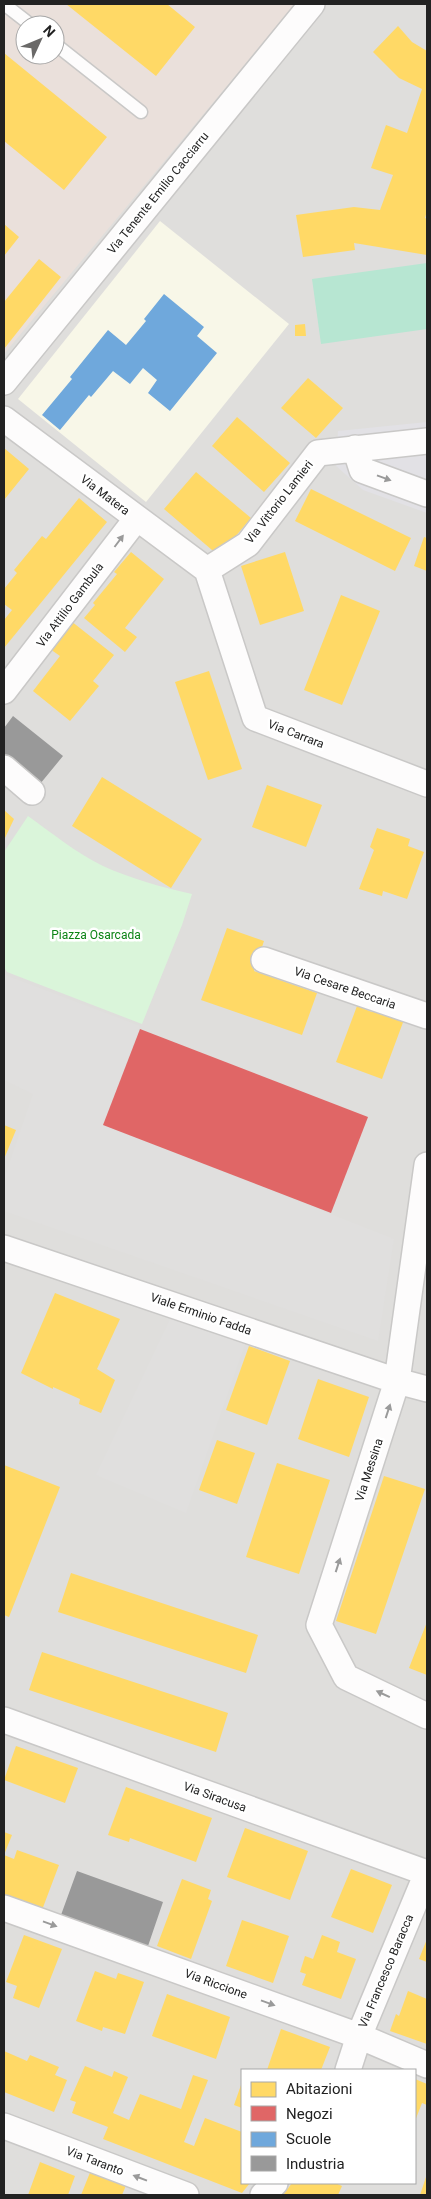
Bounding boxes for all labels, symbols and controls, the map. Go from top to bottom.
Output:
north arrow [15,15,65,65]
text: N [40,22,59,40]
street label: Via Tenente Emilio Cacciarru [105,129,211,257]
street label: Via Vittorio Lamieri [242,458,316,546]
street label: Via Matera [78,472,132,518]
one-way arrow [377,474,392,482]
one-way arrow [113,535,124,548]
street label: Via Attilio Gambula [34,560,106,650]
street label: Via Carrara [266,717,326,751]
park label: Piazza Osarcada [51,928,141,942]
street label: Via Cesare Beccaria [292,964,398,1012]
street label: Viale Erminio Fadda [149,1290,253,1338]
one-way arrow [384,1403,392,1418]
street label: Via Messina [352,1437,386,1503]
one-way arrow [335,1558,342,1573]
one-way arrow [376,1690,391,1699]
street label: Via Siracusa [182,1779,248,1815]
street label: Via Francesco Baracca [356,1912,416,2030]
one-way arrow [42,1921,57,1928]
street label: Via Riccione [183,1966,249,2002]
one-way arrow [261,2000,276,2007]
legend [241,2069,416,2184]
text: Abitazioni [286,2080,353,2098]
text: Negozi [286,2105,333,2123]
text: Scuole [286,2130,331,2148]
street label: Via Taranto [64,2144,126,2178]
text: Industria [286,2155,345,2173]
one-way arrow [133,2174,148,2181]

